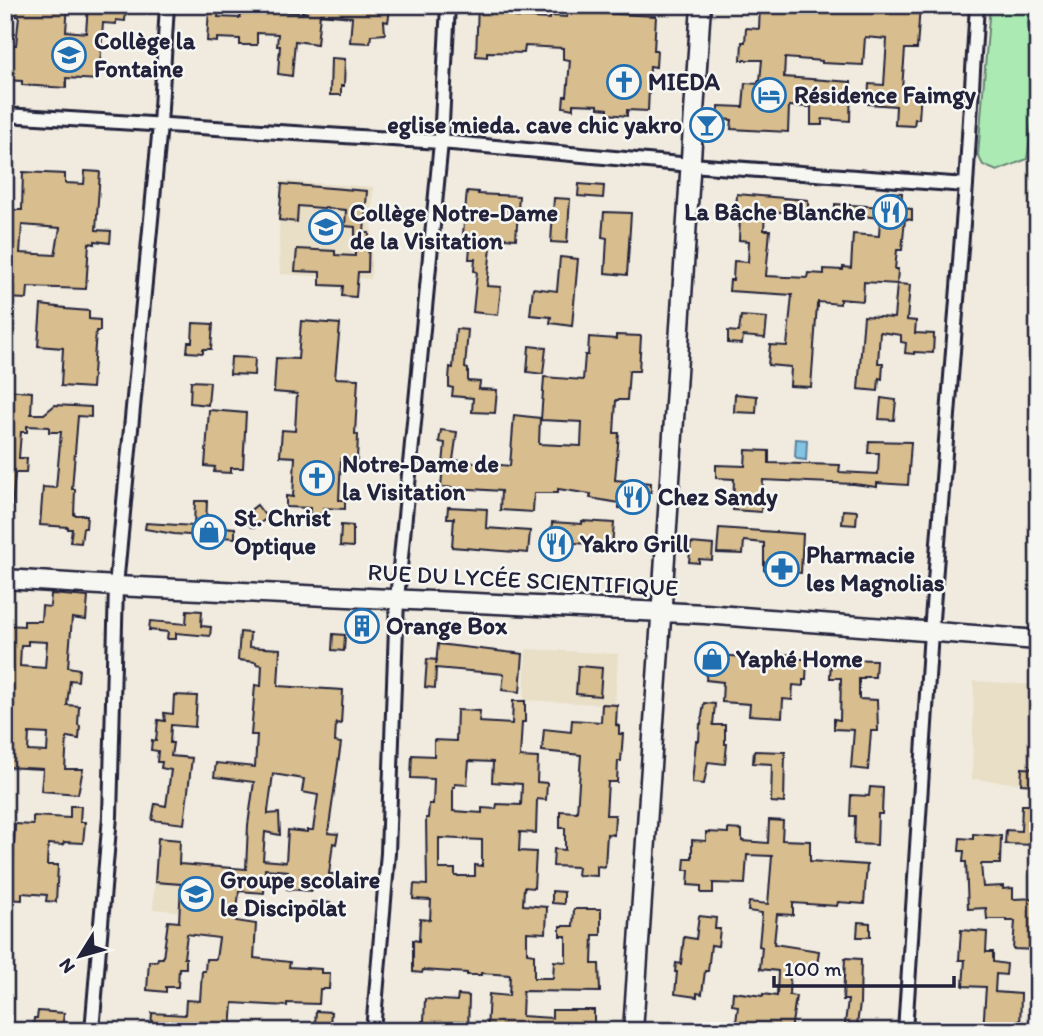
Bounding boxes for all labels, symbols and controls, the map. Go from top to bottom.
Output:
place label: Collège la Fontaine [94,26,196,83]
school or university icon: Collège la Fontaine [50,36,88,74]
church icon: MIEDA [605,63,643,101]
place label: MIEDA [648,67,720,96]
hotel icon: Résidence Faimgy [750,76,788,114]
place label: Résidence Faimgy [794,80,976,110]
bar icon: eglise mieda. cave chic yakro [688,106,726,144]
place label: eglise mieda. cave chic yakro [387,110,682,140]
restaurant icon: La Bâche Blanche [871,193,909,231]
place label: La Bâche Blanche [684,197,866,226]
place label: Collège Notre-Dame de la Visitation [350,198,558,255]
school or university icon: Collège Notre-Dame de la Visitation [307,208,345,246]
place label: Notre-Dame de la Visitation [342,449,499,506]
church icon: Notre-Dame de la Visitation [298,459,336,497]
restaurant icon: Chez Sandy [614,478,652,516]
place label: Chez Sandy [658,482,778,512]
place label: St. Christ Optique [234,503,331,561]
shop icon: St. Christ Optique [190,513,228,551]
restaurant icon: Yakro Grill [537,525,575,563]
place label: Yakro Grill [579,529,690,558]
place label: Pharmacie les Magnolias [806,540,945,598]
pharmacy icon: Pharmacie les Magnolias [763,550,801,588]
street label: RUE DU LYCÉE SCIENTIFIQUE [367,557,679,602]
building icon: Orange Box [343,607,381,645]
place label: Orange Box [386,611,508,641]
shop icon: Yaphé Home [693,640,731,678]
place label: Yaphé Home [735,644,863,674]
place label: Groupe scolaire le Discipolat [220,865,380,923]
school or university icon: Groupe scolaire le Discipolat [177,875,215,913]
north arrow [46,920,116,990]
scale bar [774,945,954,989]
text: N [54,954,80,978]
text: 100 m [784,956,842,981]

